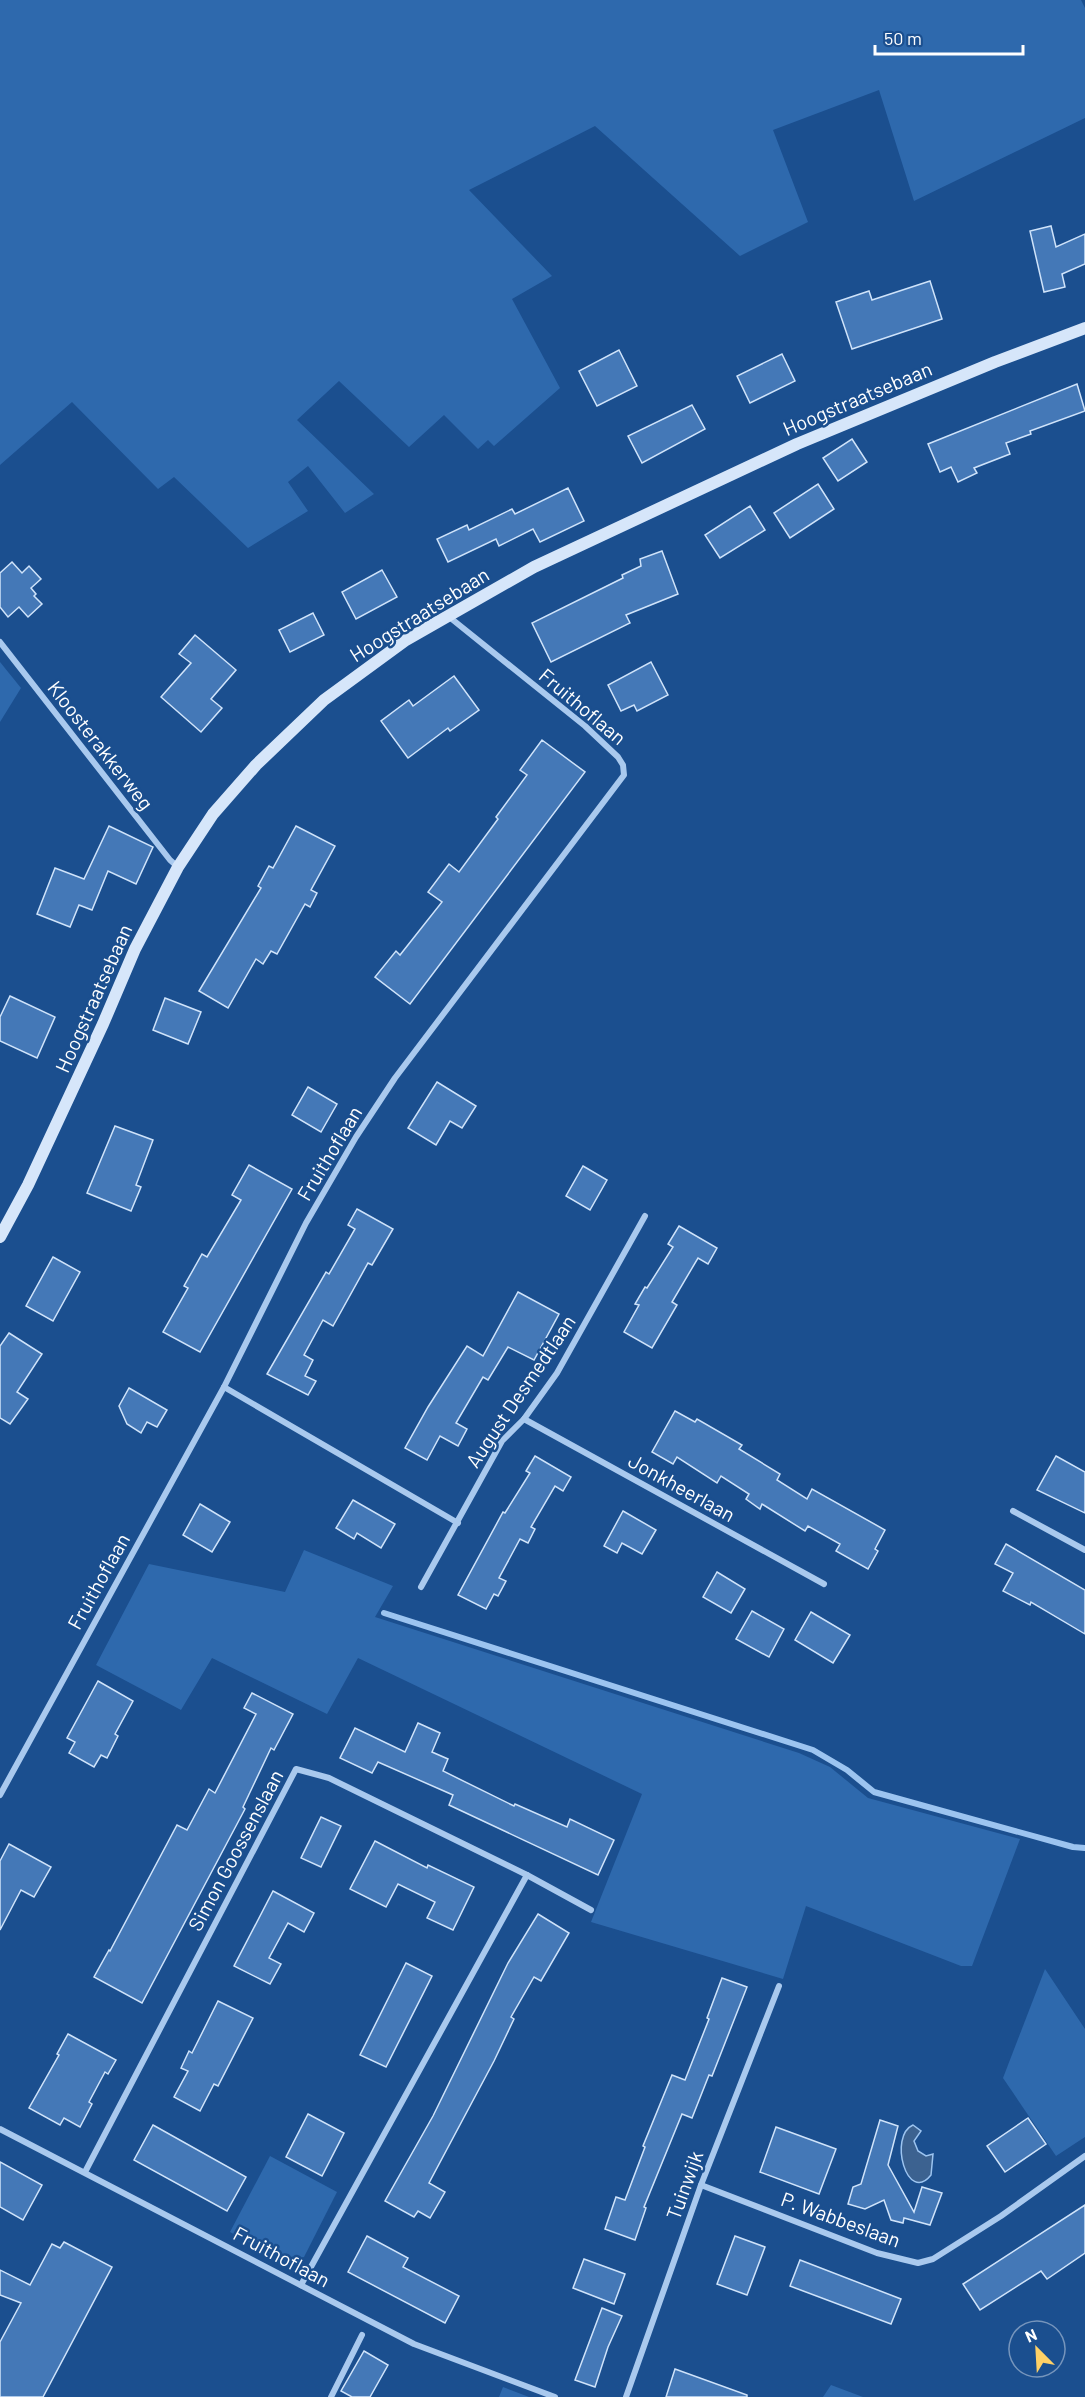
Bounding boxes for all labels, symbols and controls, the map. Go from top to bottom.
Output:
scale bar [875,18,1024,56]
text: 50 m [884,27,922,49]
street label: Hoogstraatsebaan [779,356,935,440]
street label: Hoogstraatsebaan [345,562,493,666]
street label: Fruithoflaan [535,663,631,749]
street label: Kloosterakkerweg [43,676,159,814]
street label: Hoogstraatsebaan [50,920,136,1076]
street label: Fruithoflaan [291,1101,367,1205]
street label: August Desmedtlaan [460,1310,580,1472]
street label: Jonkheerlaan [624,1448,740,1526]
street label: Fruithoflaan [62,1529,134,1633]
street label: Simon Goossenslaan [182,1765,288,1935]
street label: Tuinwijk [661,2147,707,2223]
street label: P. Wabbeslaan [778,2186,904,2252]
street label: Fruithoflaan [230,2221,334,2291]
north arrow [1007,2319,1067,2379]
text: N [1022,2324,1039,2346]

